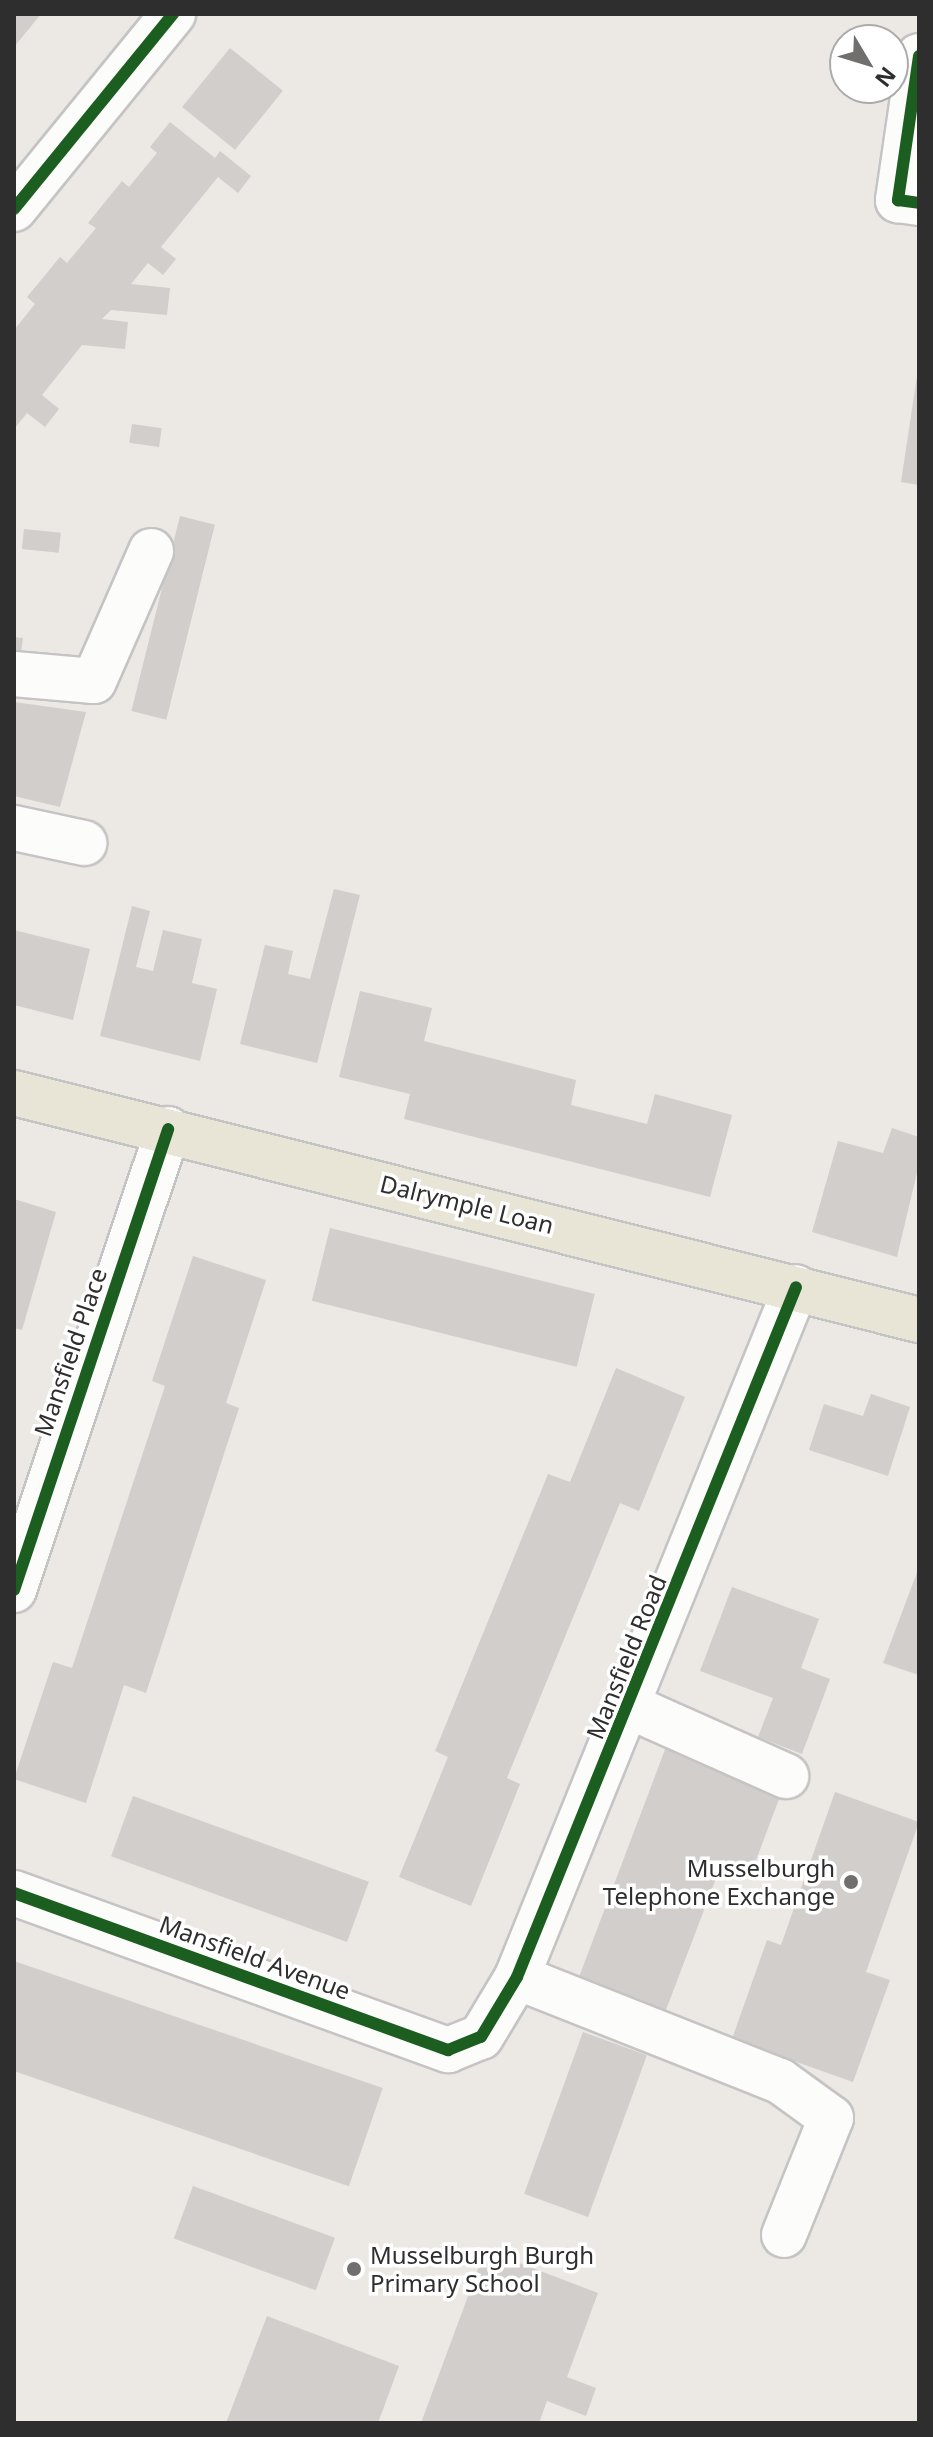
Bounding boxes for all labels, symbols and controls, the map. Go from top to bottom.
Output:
north arrow [829,24,909,104]
text: N [869,61,904,94]
street label: Dalrymple Loan [377,1169,557,1239]
street label: Mansfield Place [28,1264,112,1440]
street label: Mansfield Road [580,1571,672,1743]
place label: Musselburgh Telephone Exchange [603,1854,835,1910]
marker: Musselburgh Telephone Exchange [842,1873,860,1891]
street label: Mansfield Avenue [156,1909,354,2005]
place label: Musselburgh Burgh Primary School [370,2241,594,2297]
marker: Musselburgh Burgh Primary School [345,2260,363,2278]

